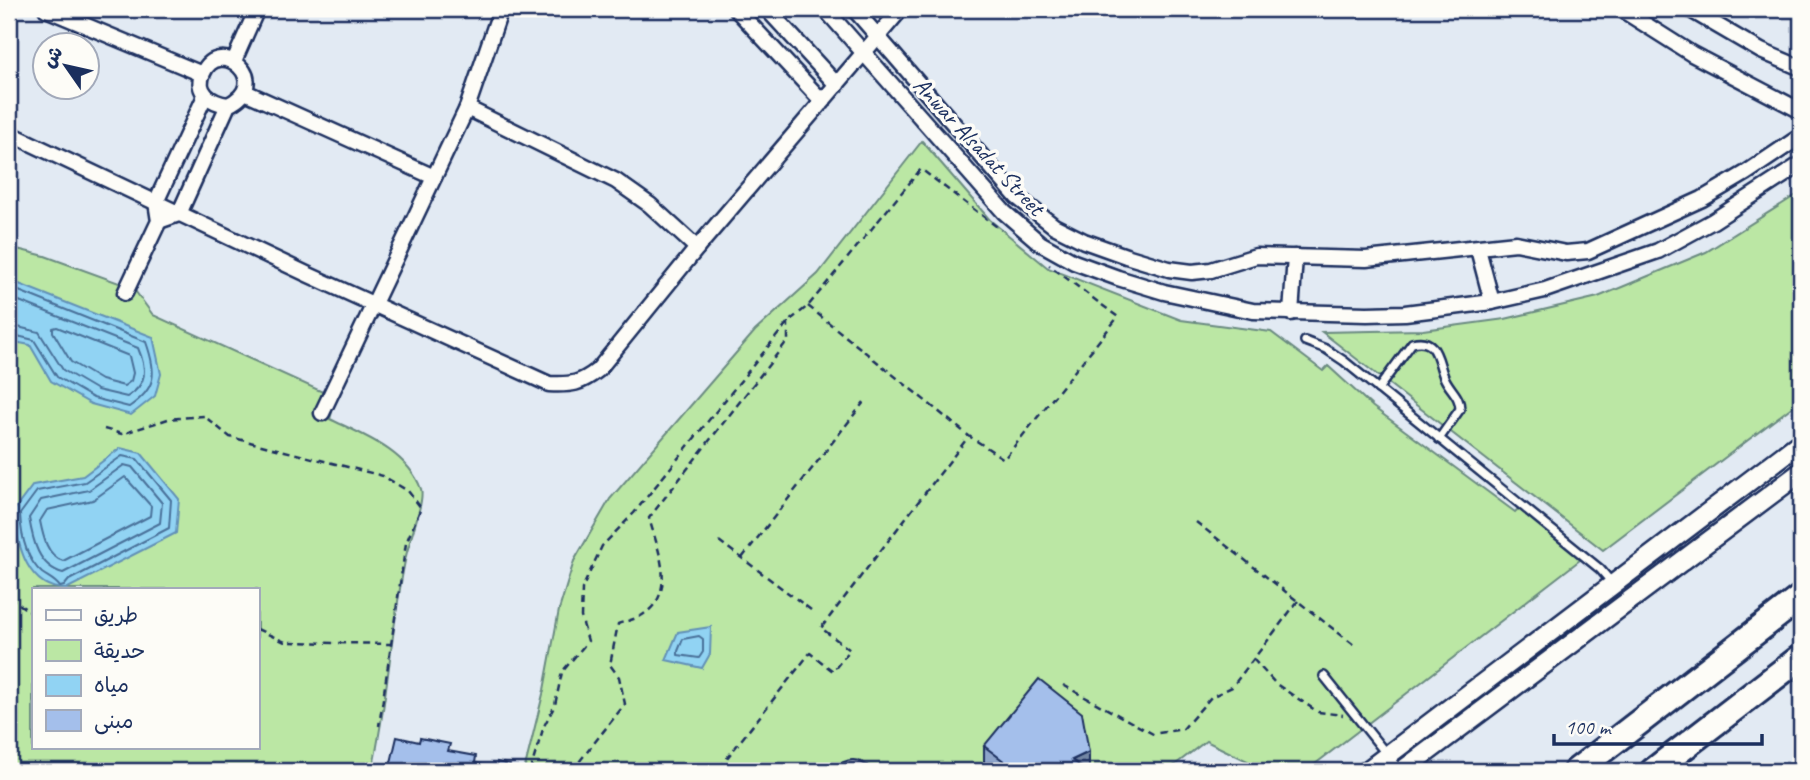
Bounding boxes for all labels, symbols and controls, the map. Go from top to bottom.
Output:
north arrow [32,32,102,102]
text: ش [37,42,69,72]
street label: Anwar Alsadat Street [907,70,1052,223]
legend [32,588,259,748]
text: طريق [94,602,138,628]
text: حديقة [94,638,145,664]
text: مياه [94,672,129,698]
scale bar [1554,703,1763,747]
text: مبنى [94,708,133,735]
text: 100 m [1565,714,1612,740]

